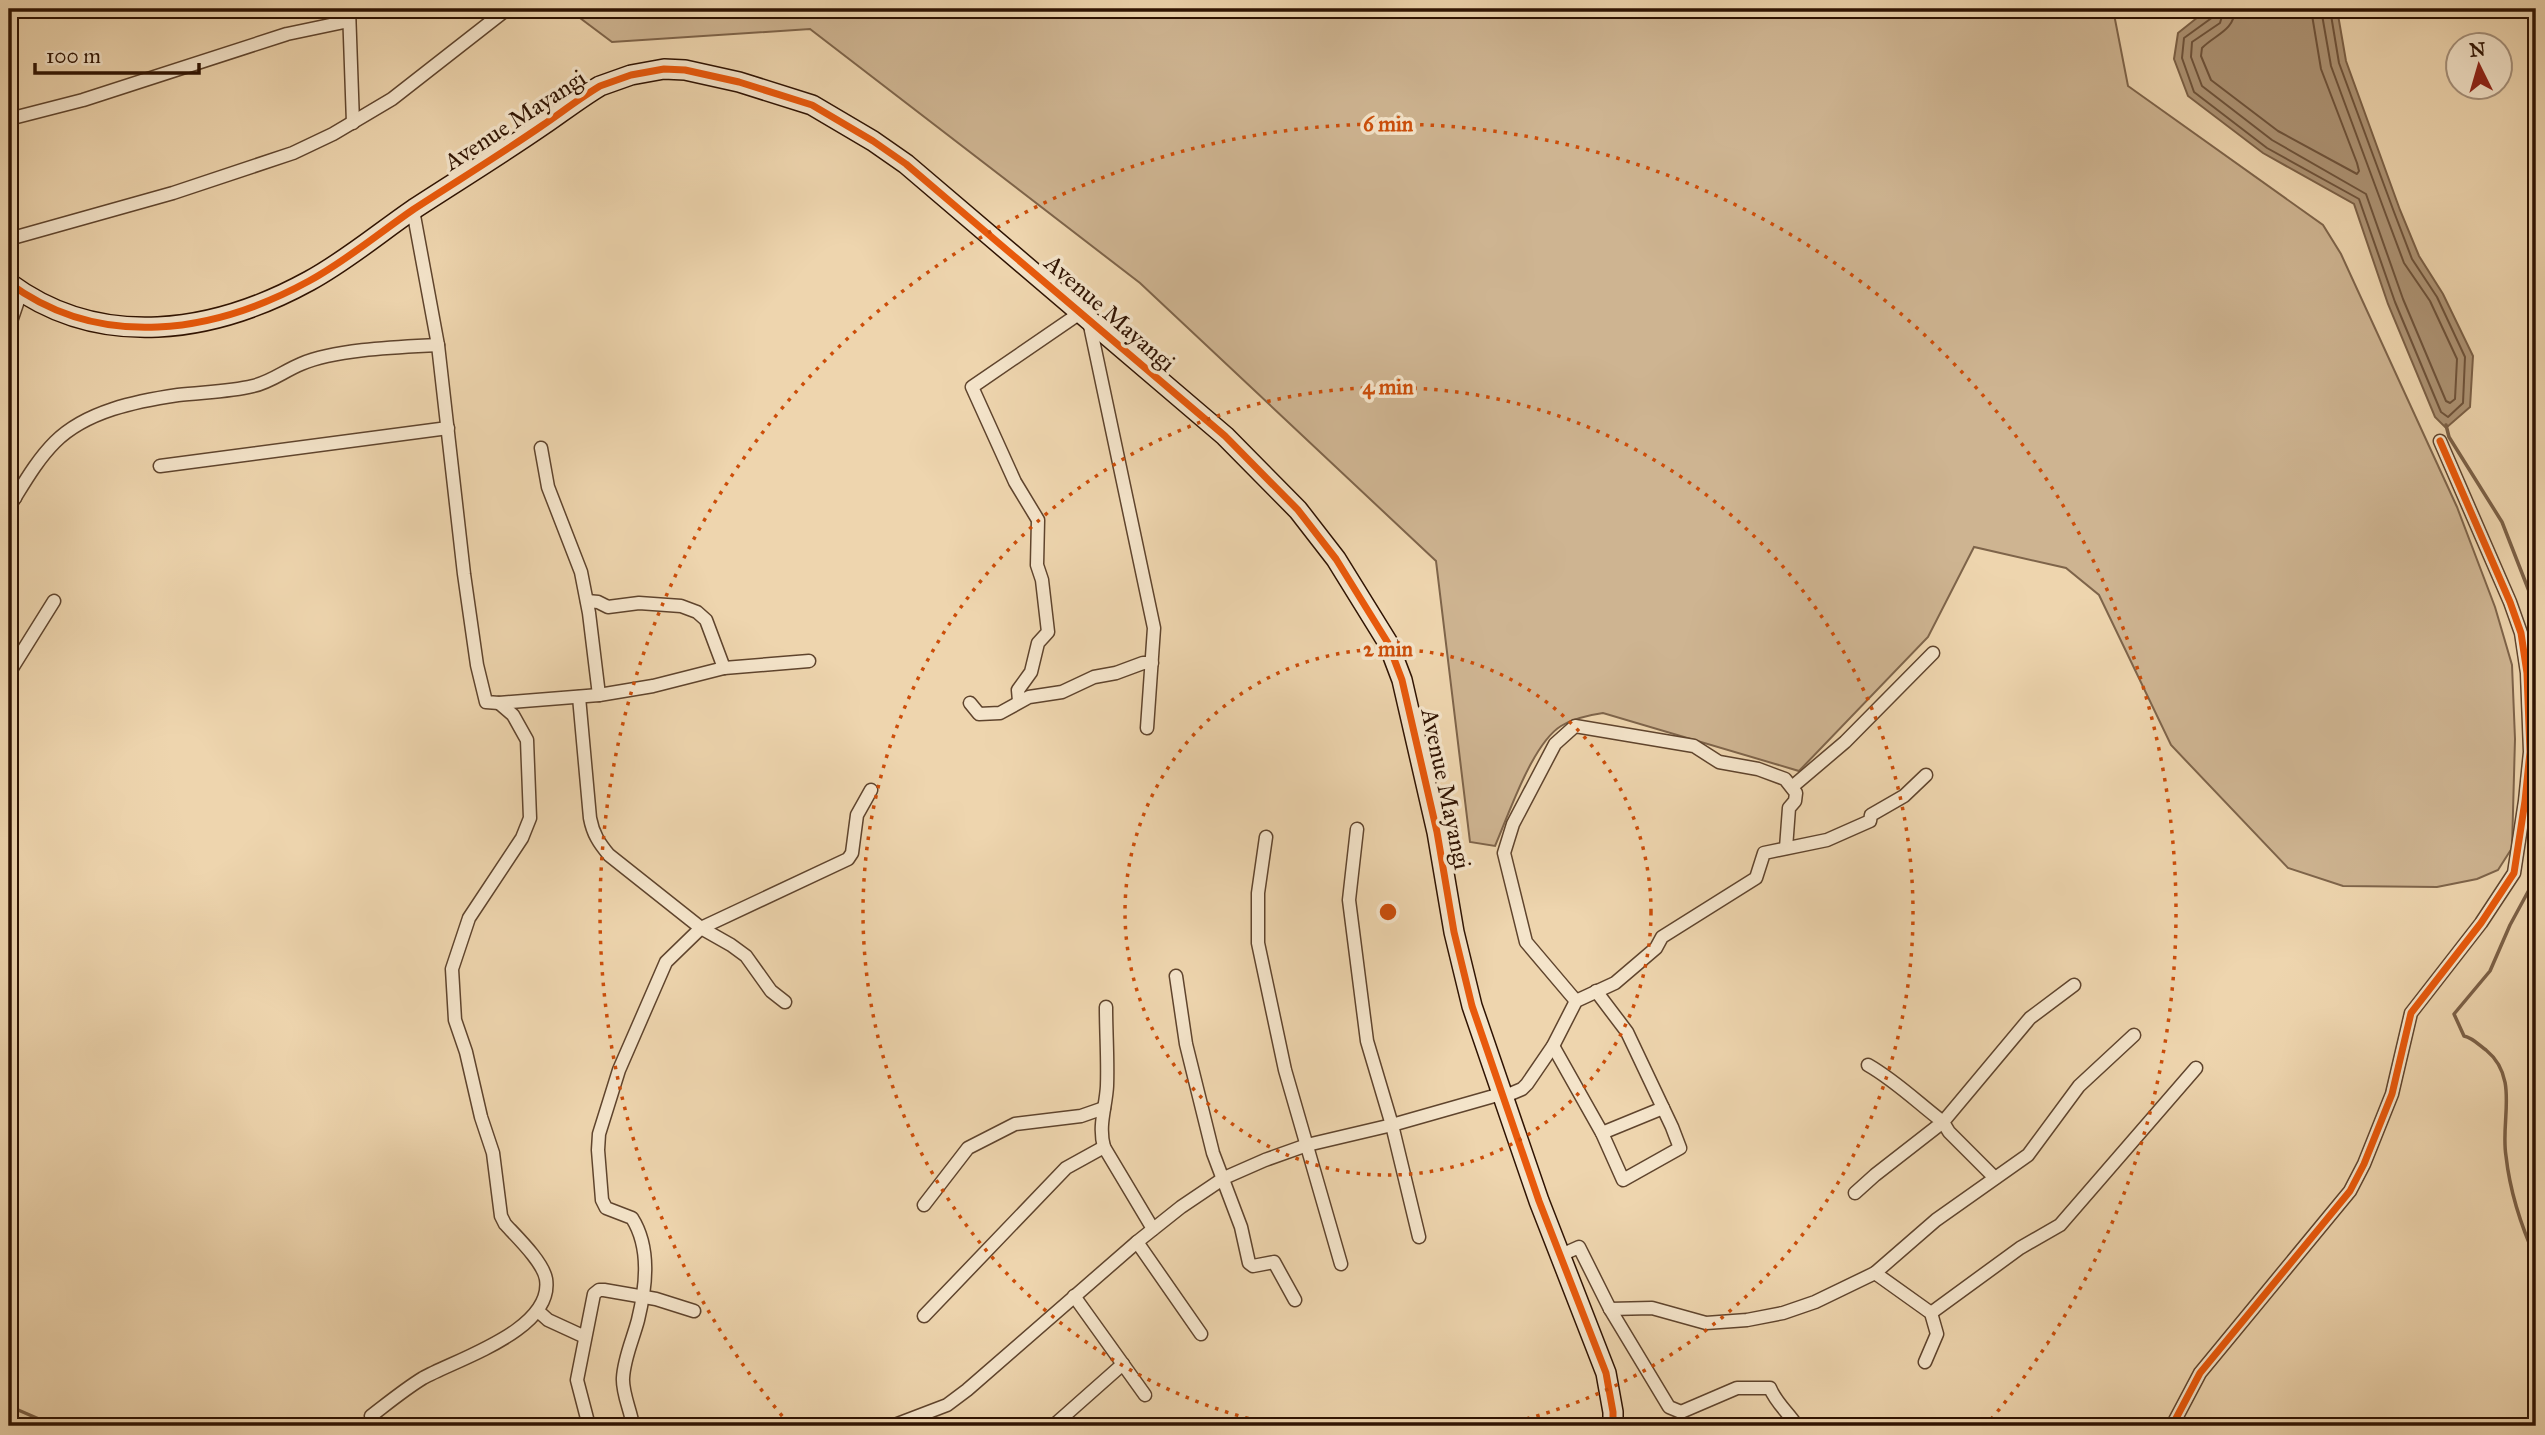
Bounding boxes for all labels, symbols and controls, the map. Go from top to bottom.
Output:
scale bar [35,32,200,76]
north arrow [2444,32,2514,102]
text: N [2469,37,2487,62]
text: 100 m [46,43,101,69]
street label: Avenue Mayangi [437,63,592,178]
text: 6 min [1363,111,1414,137]
street label: Avenue Mayangi [1038,247,1182,378]
text: 4 min [1362,374,1414,400]
text: 2 min [1363,636,1413,662]
street label: Avenue Mayangi [1414,705,1478,873]
centre of rings [1376,900,1400,924]

